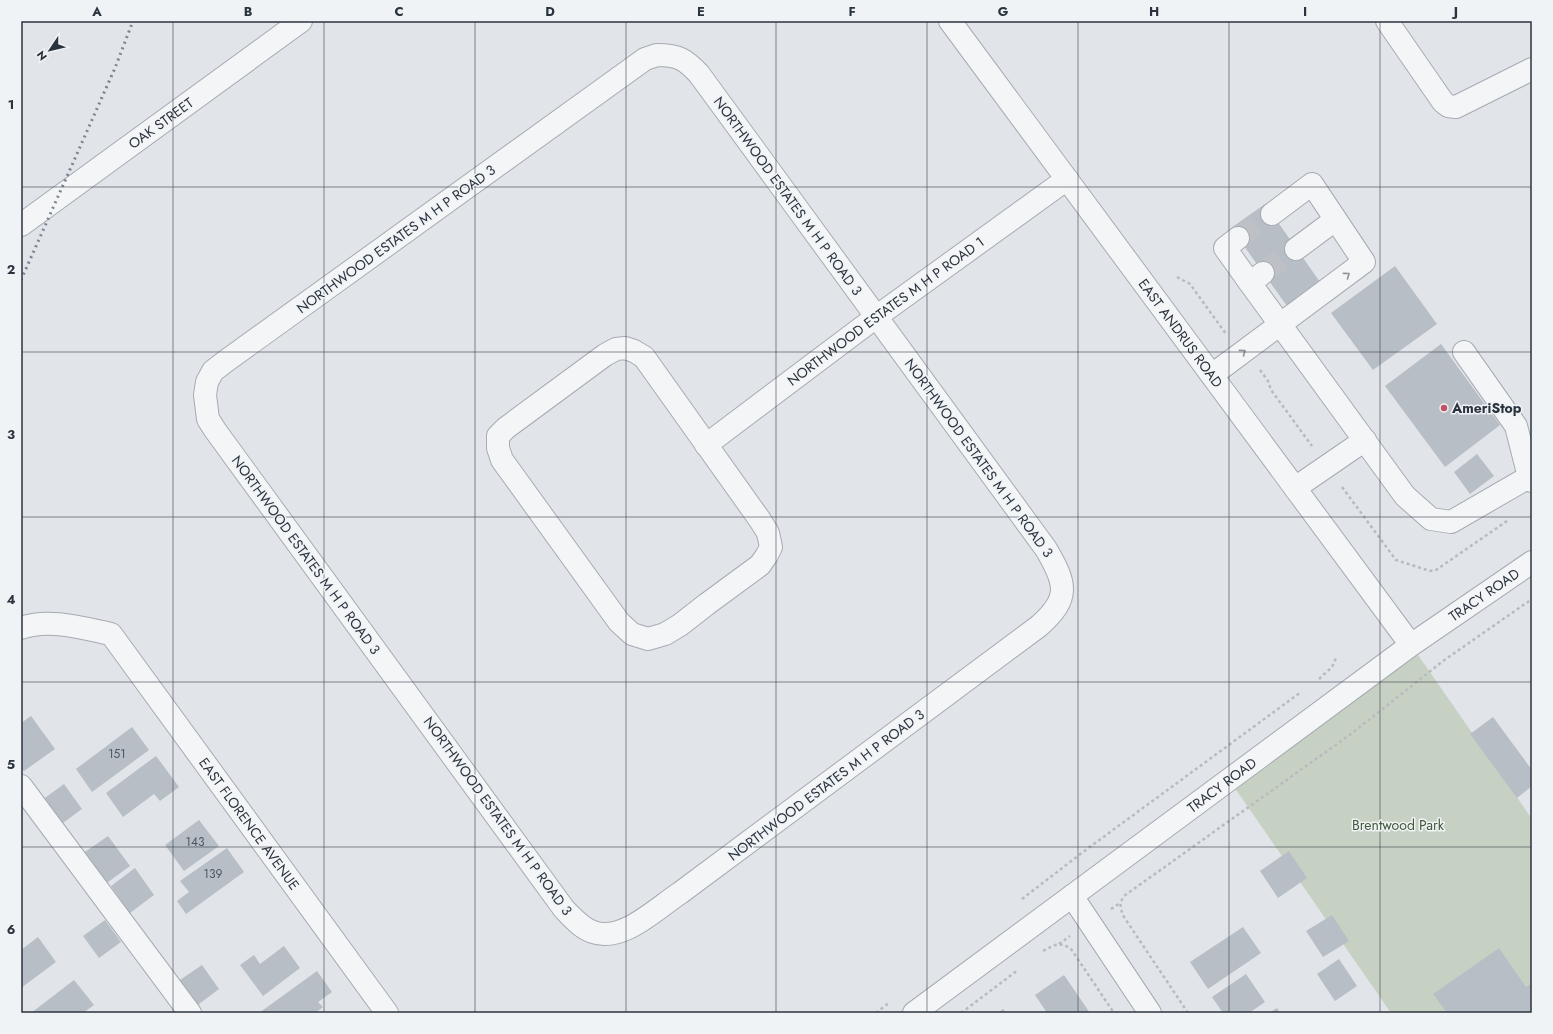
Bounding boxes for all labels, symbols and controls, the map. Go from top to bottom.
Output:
text: A [91,2,102,21]
text: B [244,2,253,21]
text: C [394,2,404,21]
text: D [545,2,555,21]
text: E [697,2,705,21]
text: F [848,2,856,21]
text: G [998,2,1009,21]
text: H [1149,2,1159,21]
text: I [1303,2,1307,21]
text: J [1451,2,1458,21]
north arrow [30,30,70,70]
text: N [33,48,51,64]
street label: OAK STREET [124,92,198,154]
street label: NORTHWOOD ESTATES M H P ROAD 3 [709,93,867,300]
text: 1 [8,95,14,114]
street label: NORTHWOOD ESTATES M H P ROAD 3 [293,160,500,318]
street label: NORTHWOOD ESTATES M H P ROAD 1 [783,232,988,390]
text: 2 [7,260,15,279]
one-way arrow [1343,273,1350,280]
street label: EAST ANDRUS ROAD [1134,275,1227,392]
one-way arrow [1238,349,1245,356]
street label: NORTHWOOD ESTATES M H P ROAD 3 [900,355,1058,562]
place label: AmeriStop [1451,398,1522,418]
marker: AmeriStop [1439,403,1449,413]
text: 3 [7,425,15,444]
street label: NORTHWOOD ESTATES M H P ROAD 3 [227,452,385,659]
street label: TRACY ROAD [1445,564,1523,626]
text: 4 [6,590,16,609]
street label: NORTHWOOD ESTATES M H P ROAD 3 [724,704,929,866]
street label: NORTHWOOD ESTATES M H P ROAD 3 [419,713,577,920]
house number: 151 [108,745,126,763]
street label: EAST FLORENCE AVENUE [194,753,304,894]
street label: TRACY ROAD [1183,753,1261,817]
text: 5 [7,755,15,774]
park label: Brentwood Park [1352,815,1445,835]
house number: 143 [186,833,205,851]
house number: 139 [204,865,223,883]
text: 6 [7,920,16,939]

